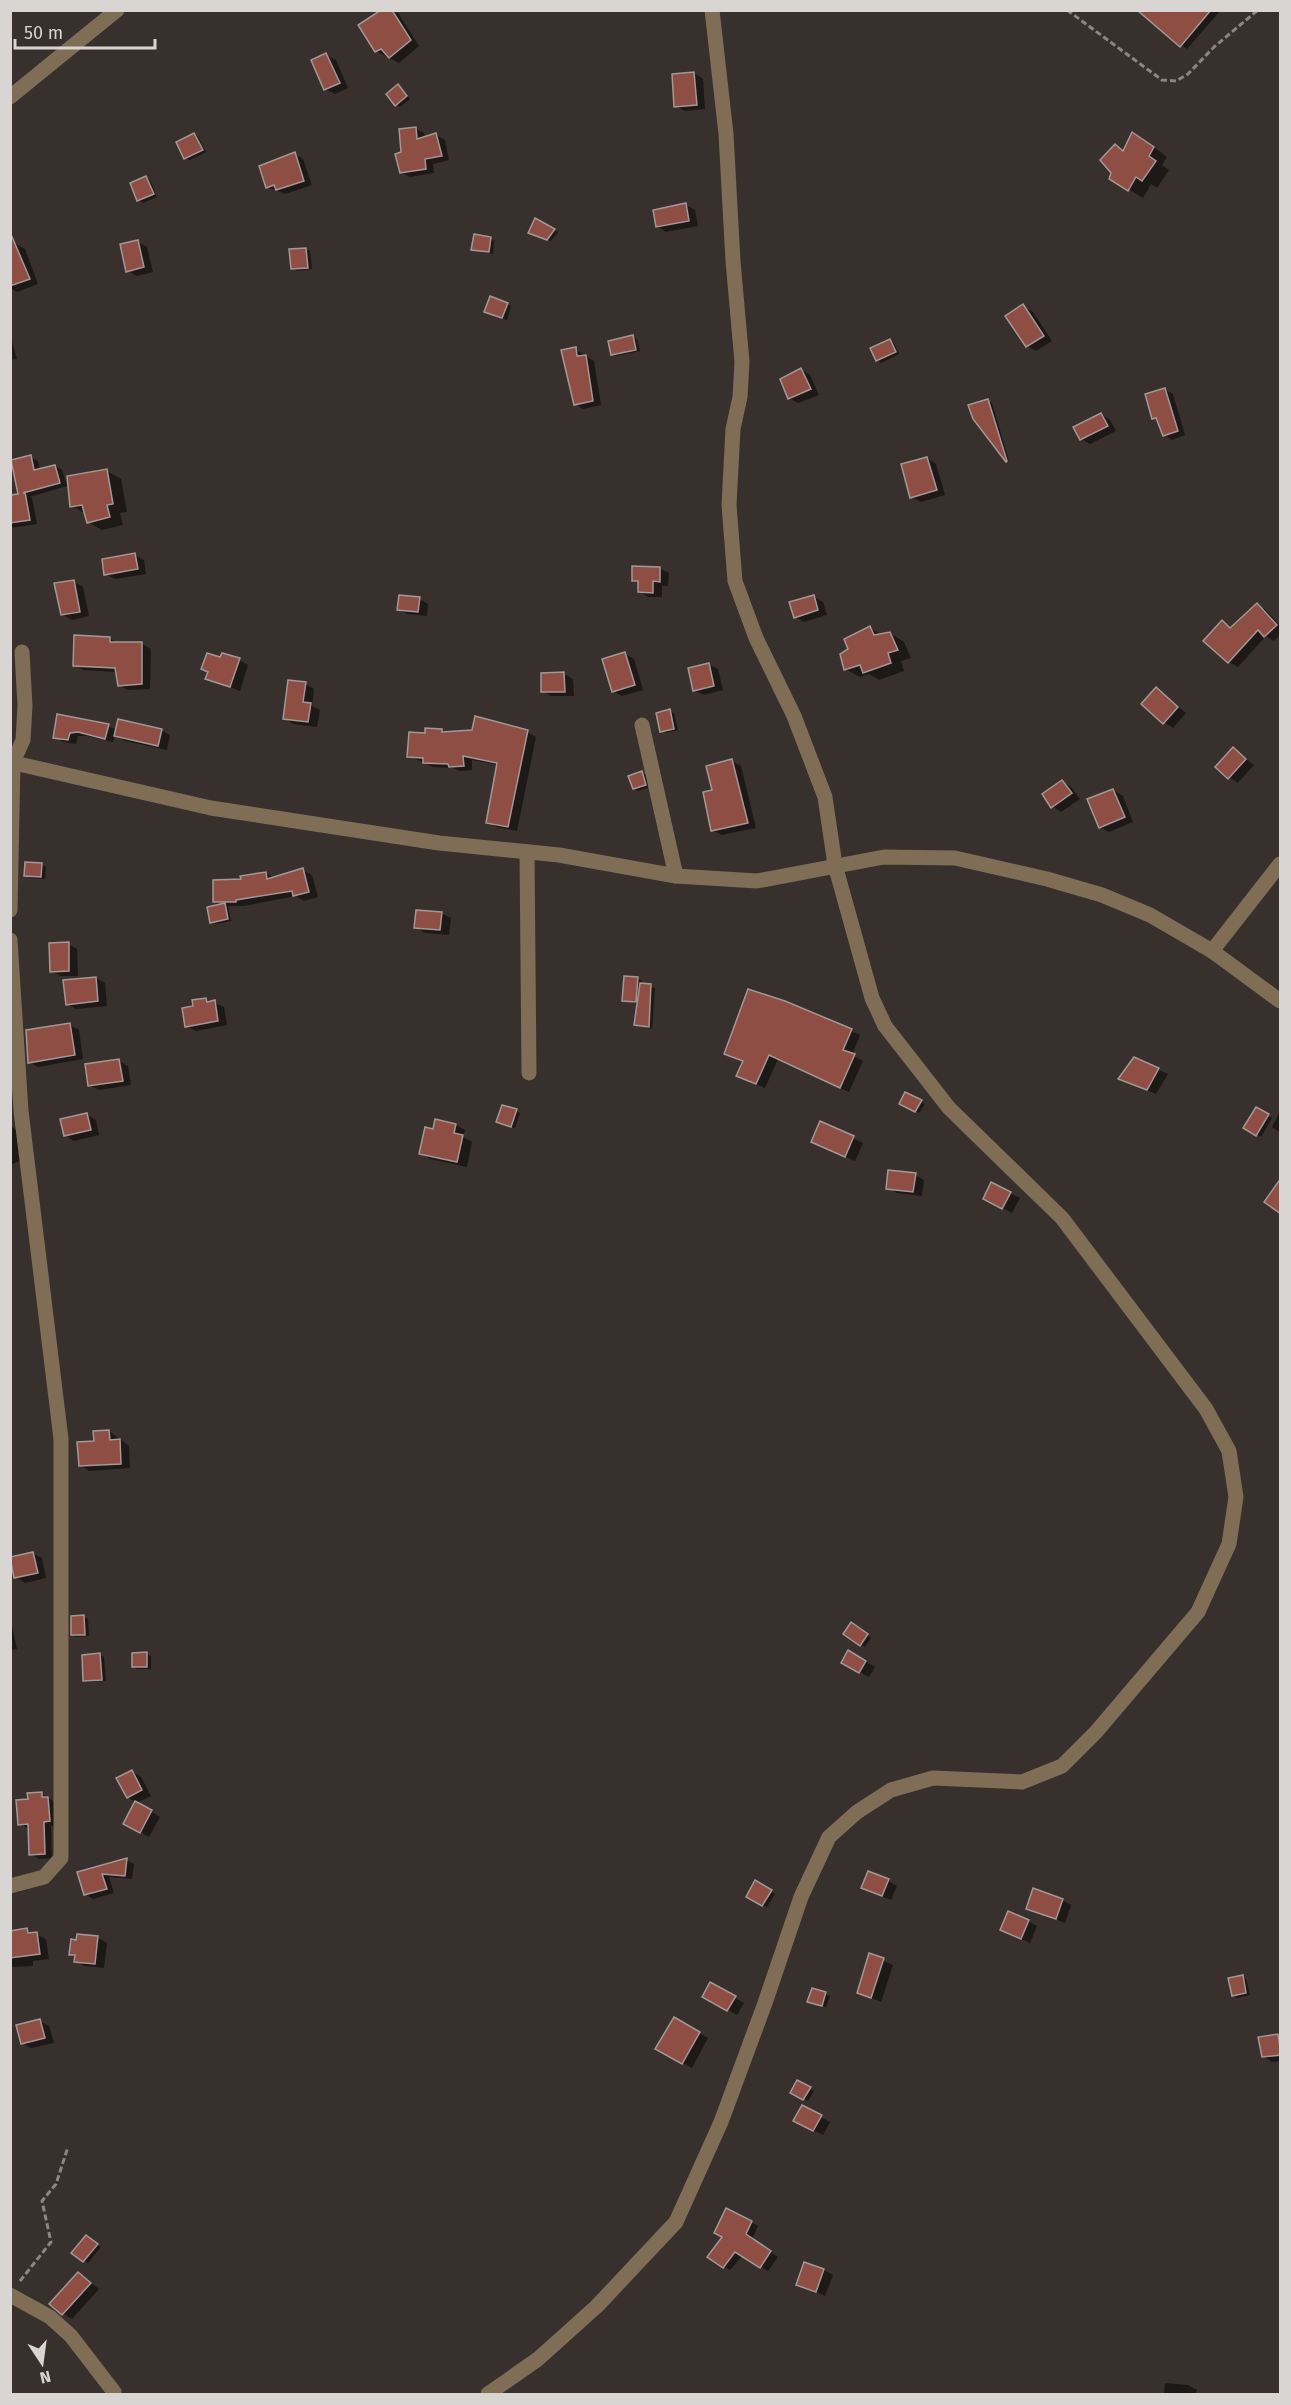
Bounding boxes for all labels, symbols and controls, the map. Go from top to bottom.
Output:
scale bar [15,12,154,50]
text: 50 m [24,22,63,44]
north arrow [12,2333,72,2393]
text: N [38,2367,53,2388]

